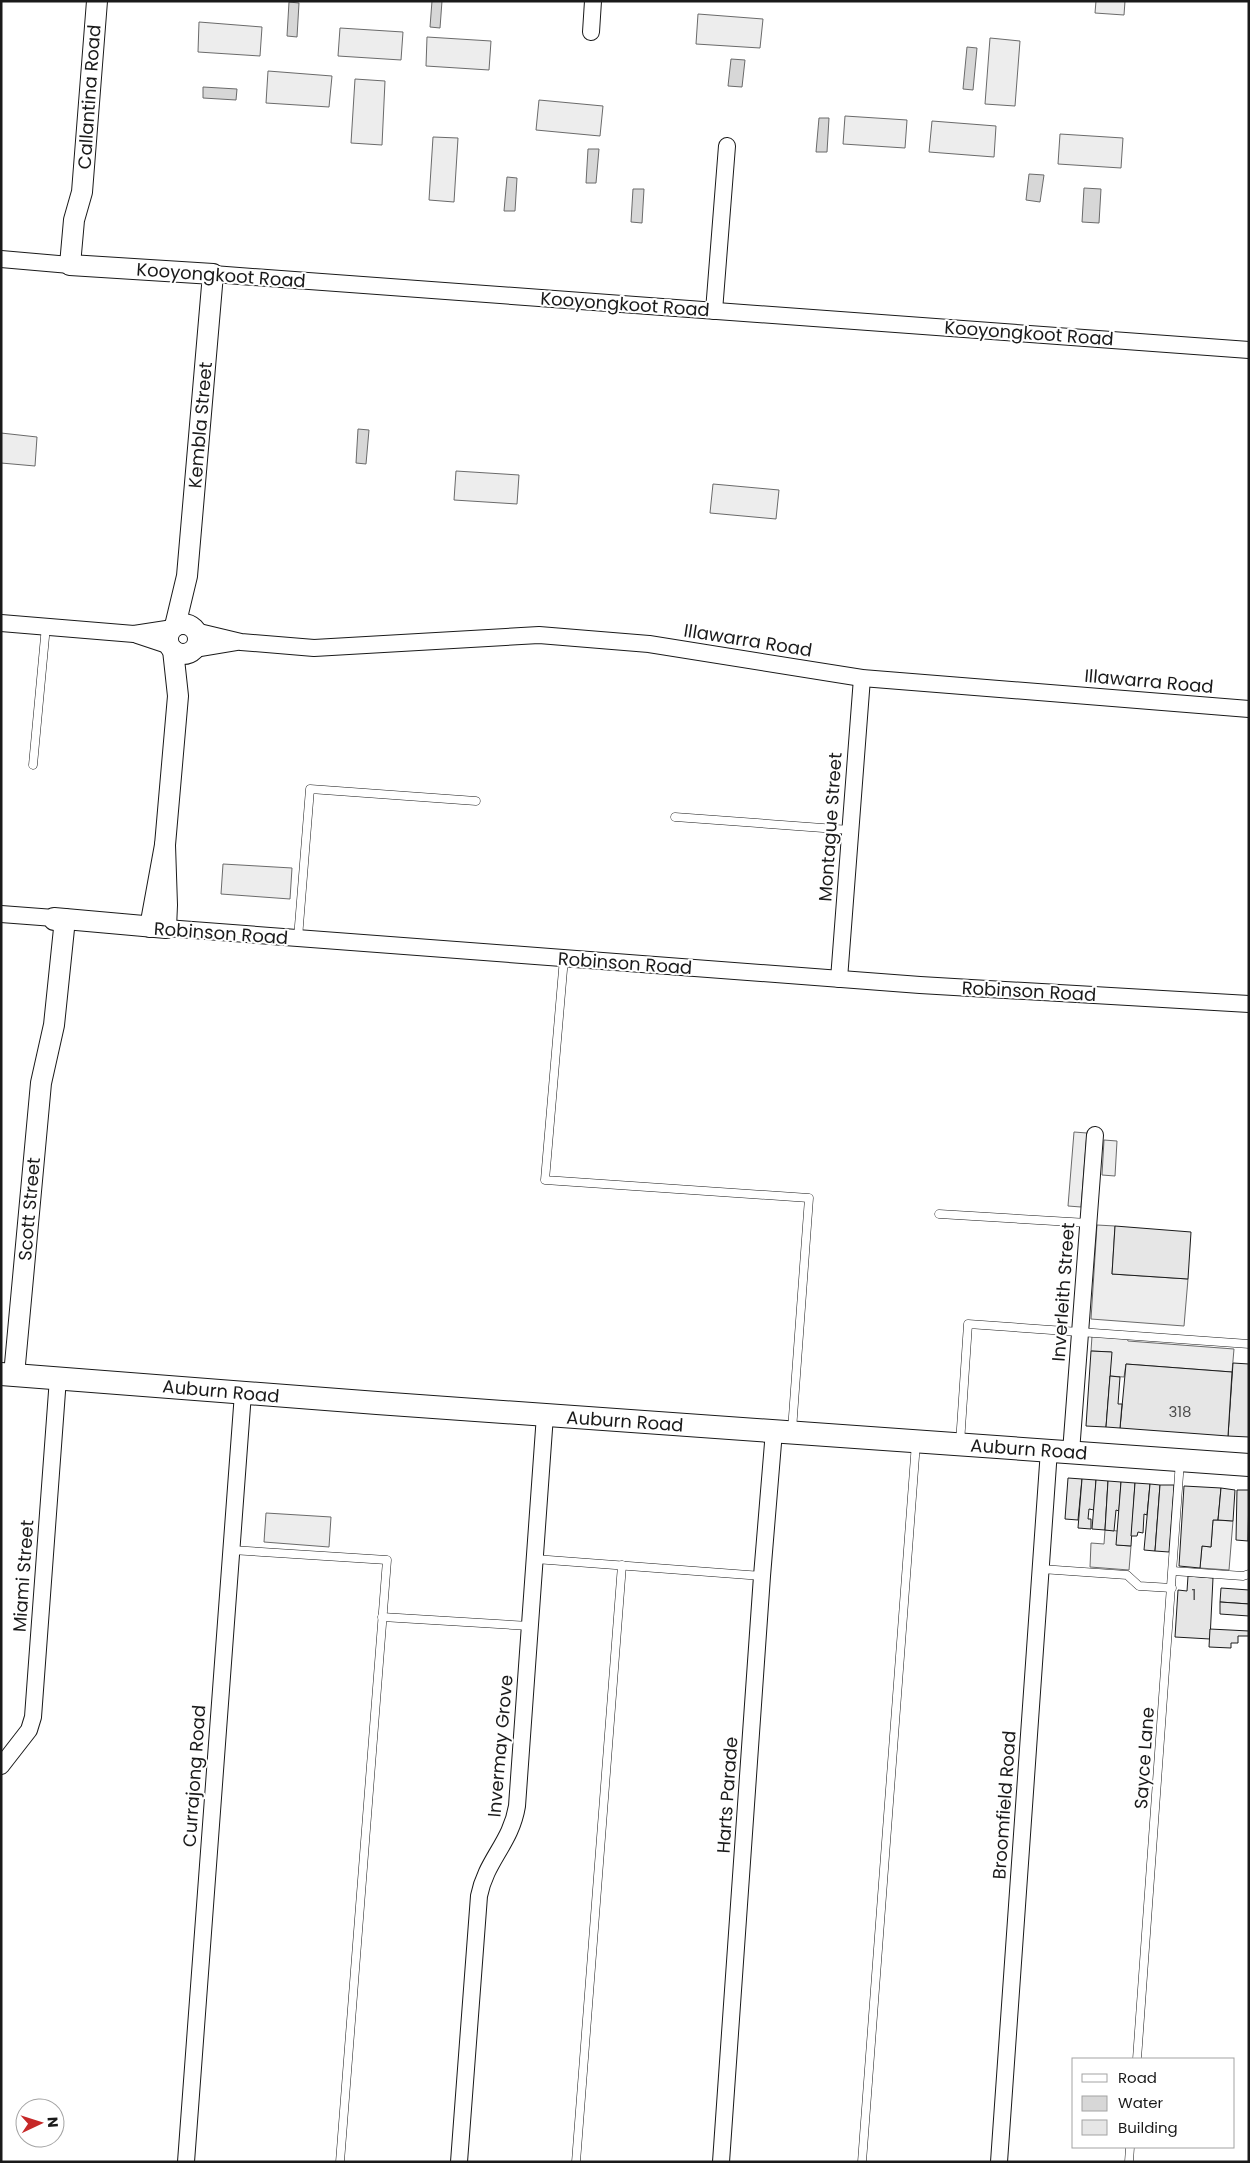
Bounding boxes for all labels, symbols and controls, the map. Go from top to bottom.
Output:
street label: Callantina Road [71,24,107,170]
street label: Kooyongkoot Road [136,257,306,293]
street label: Kooyongkoot Road [540,286,710,322]
street label: Kooyongkoot Road [944,315,1114,351]
street label: Kembla Street [182,361,218,489]
street label: Illawarra Road [682,618,814,662]
street label: Illawarra Road [1083,663,1215,699]
street label: Montague Street [812,751,848,903]
street label: Robinson Road [153,916,289,950]
street label: Robinson Road [557,946,693,980]
street label: Robinson Road [961,975,1097,1007]
street label: Scott Street [12,1156,46,1262]
street label: Inverleith Street [1046,1222,1080,1362]
street label: Auburn Road [162,1373,280,1409]
house number: 318 [1168,1401,1192,1422]
street label: Auburn Road [566,1404,684,1438]
street label: Auburn Road [970,1432,1088,1466]
street label: Miami Street [7,1519,39,1633]
house number: 1 [1192,1584,1196,1605]
street label: Invermay Grove [481,1674,519,1818]
street label: Currajong Road [177,1704,211,1848]
street label: Sayce Lane [1128,1706,1160,1810]
street label: Broomfield Road [986,1730,1022,1880]
street label: Harts Parade [710,1736,744,1854]
legend [1072,2058,1235,2148]
text: Road [1118,2067,1157,2088]
text: Water [1118,2092,1164,2113]
north arrow [15,2098,65,2148]
text: N [43,2116,63,2128]
text: Building [1118,2117,1178,2138]

